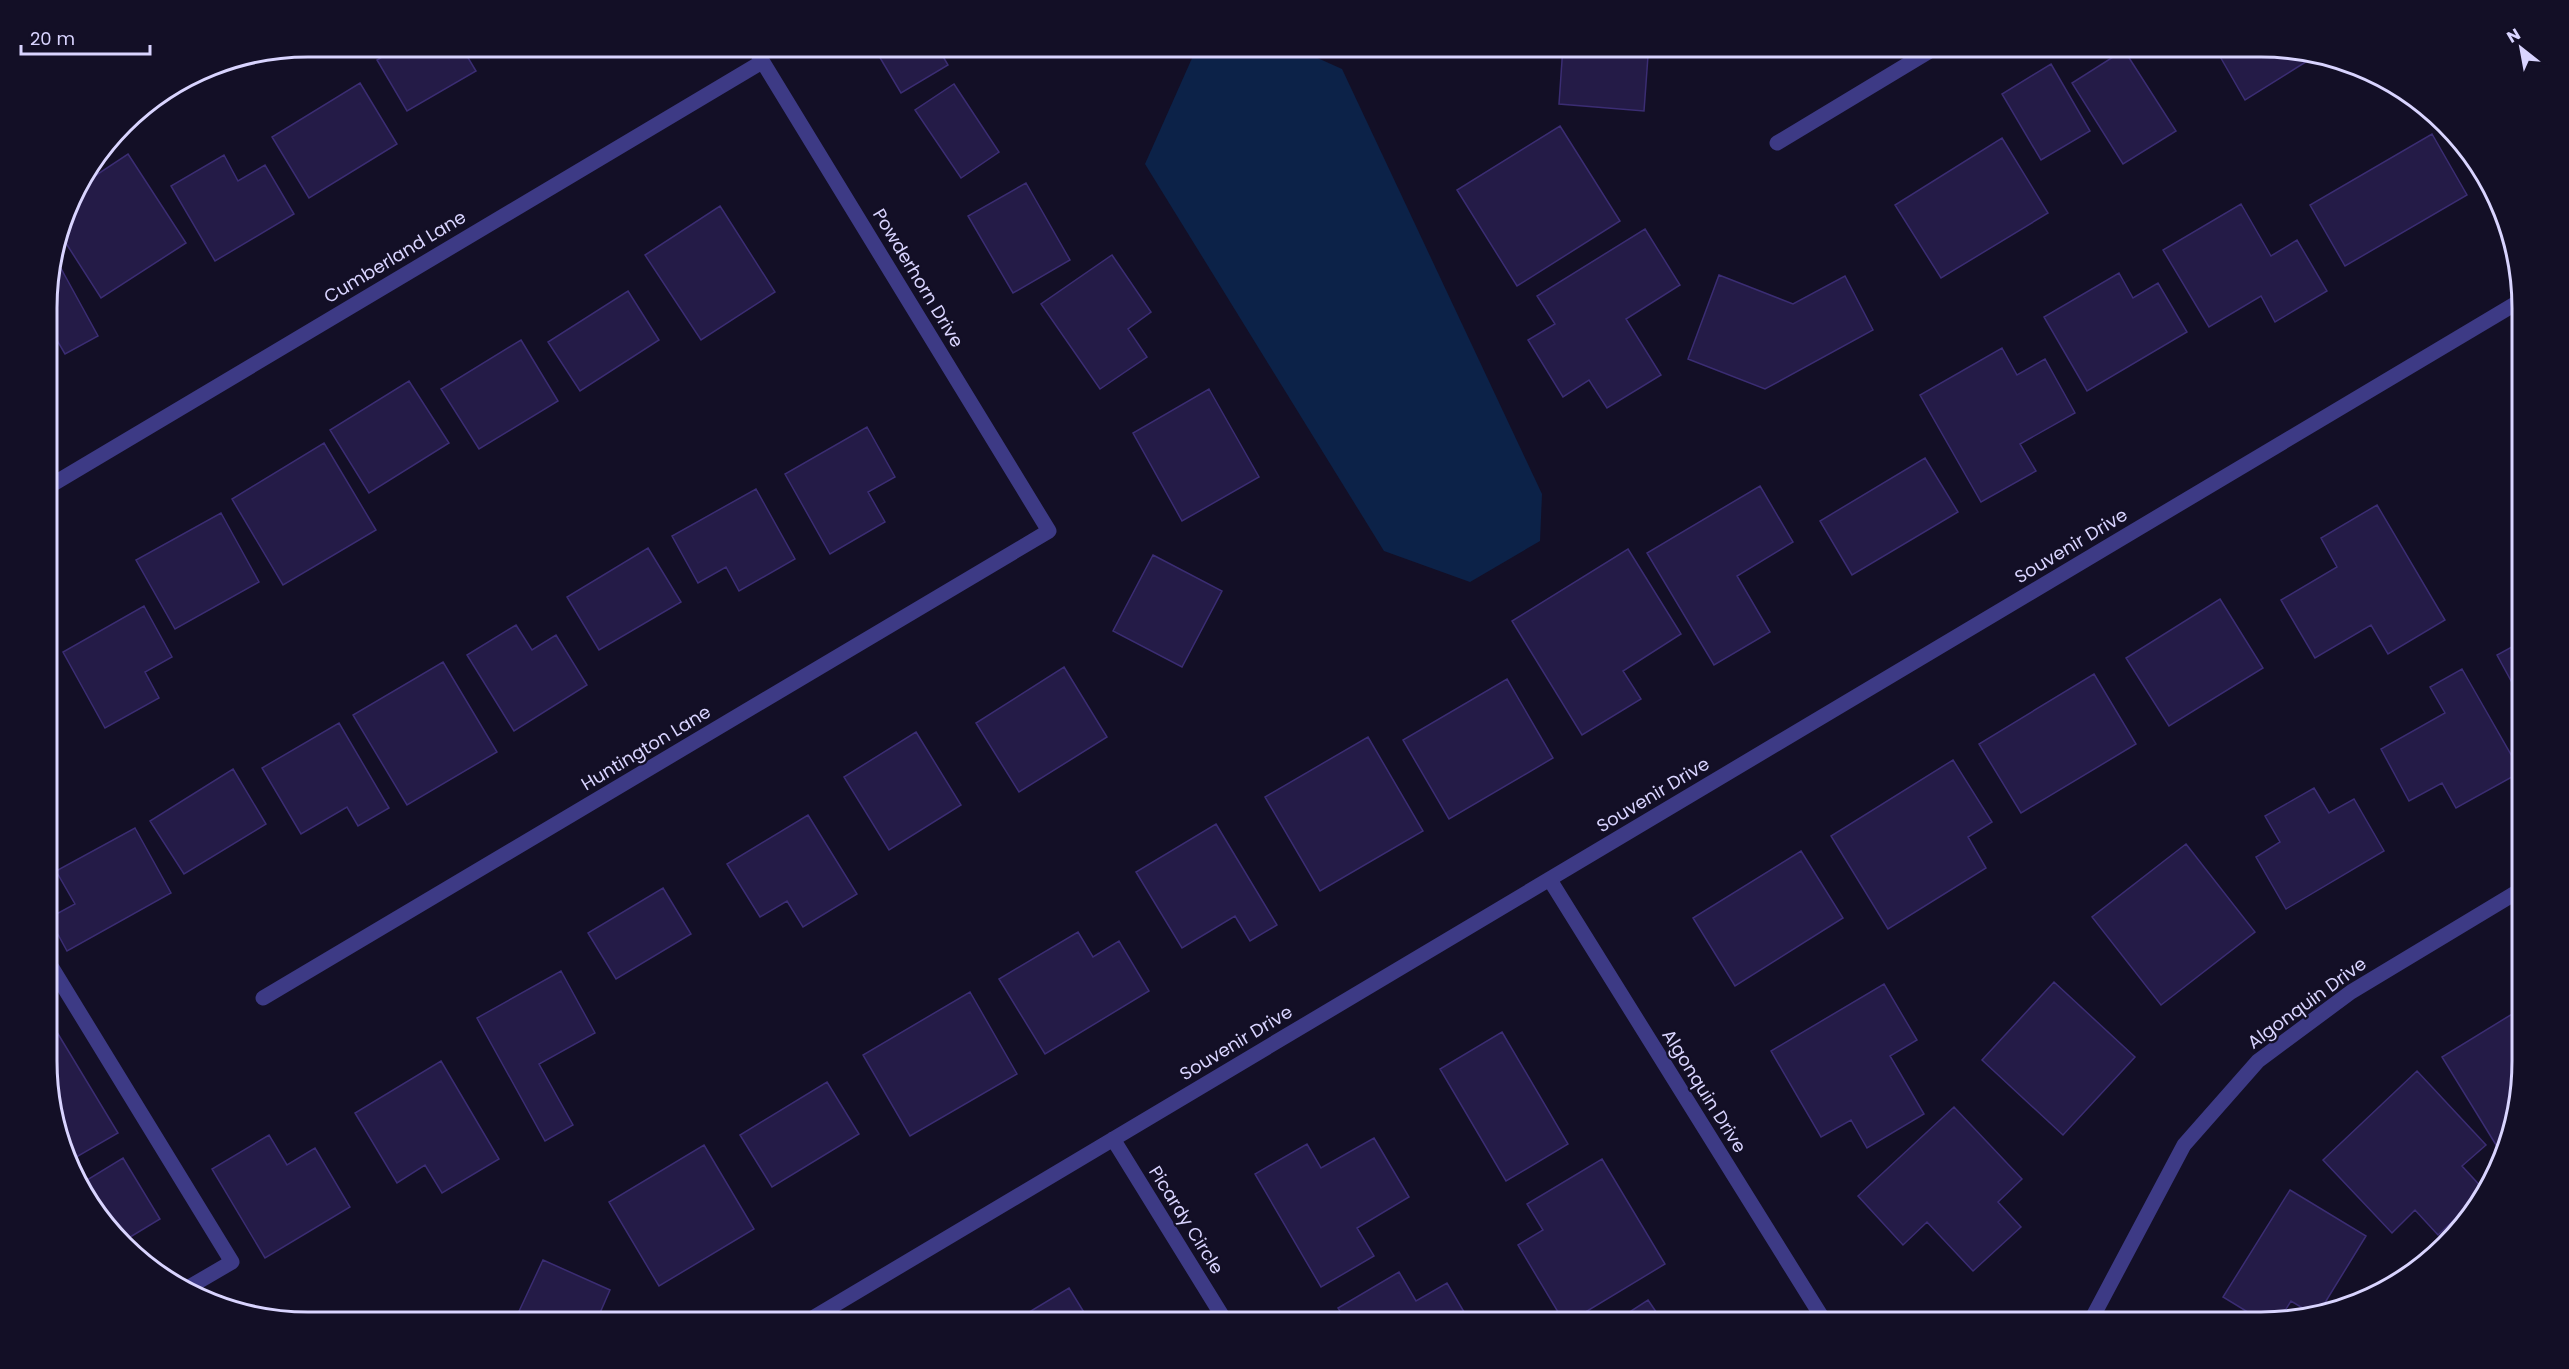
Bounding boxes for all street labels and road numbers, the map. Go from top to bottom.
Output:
street label: Cumberland Lane [319,204,470,309]
street label: Powderhorn Drive [867,204,970,352]
street label: Souvenir Drive [2010,502,2132,589]
street label: Huntington Lane [576,699,715,796]
street label: Souvenir Drive [1592,751,1714,838]
street label: Algonquin Drive [2242,951,2371,1054]
street label: Souvenir Drive [1175,999,1297,1086]
street label: Algonquin Drive [1656,1024,1752,1157]
street label: Picardy Circle [1143,1161,1230,1279]

